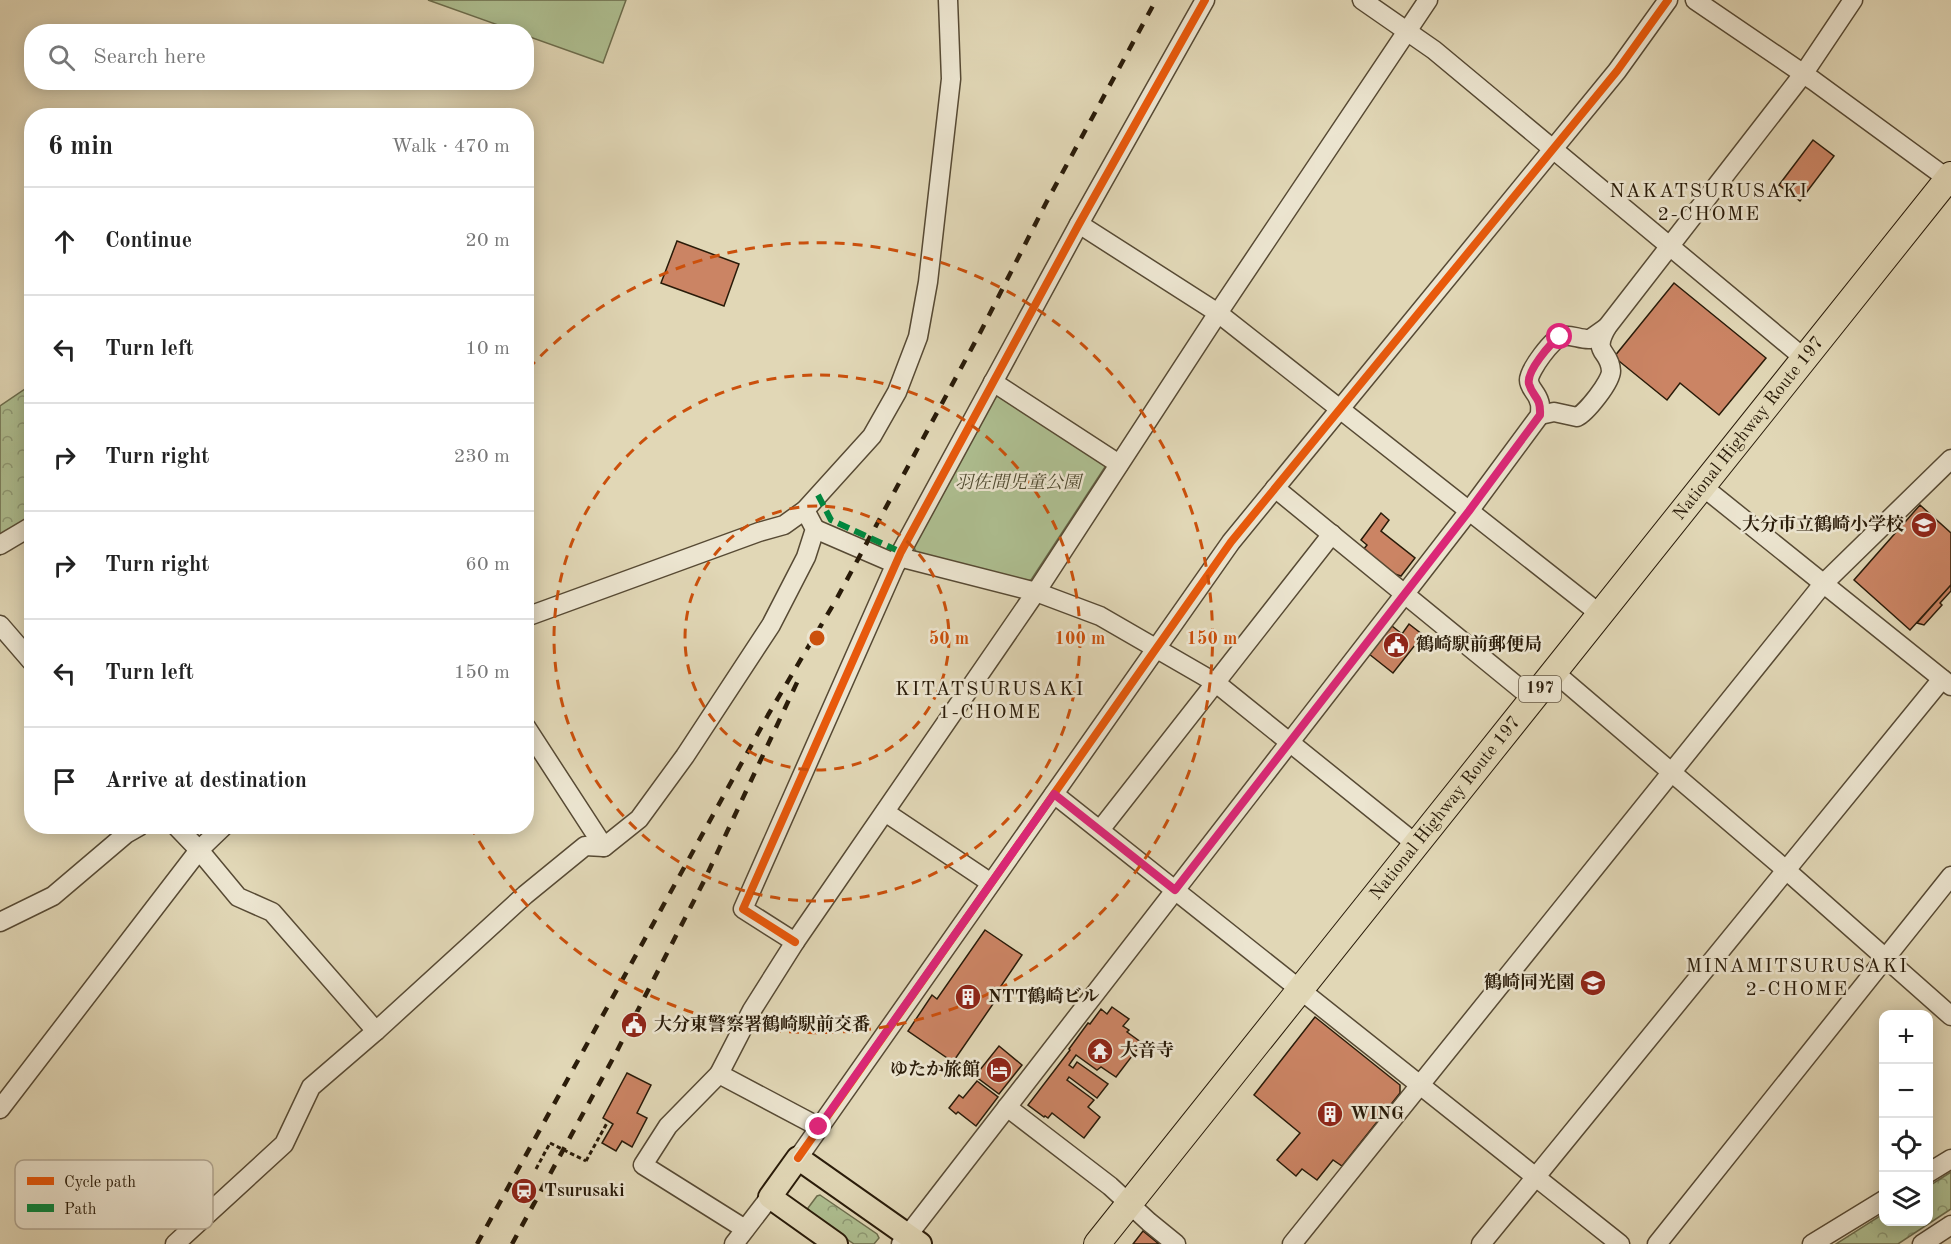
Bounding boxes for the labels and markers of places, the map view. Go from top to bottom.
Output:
school or university icon: 大分市立鶴崎小学校 [1909,510,1939,540]
place label: 大分市立鶴崎小学校 [1742,514,1904,534]
centre of rings [807,628,827,648]
public building icon: 鶴崎駅前郵便局 [1381,630,1411,660]
place label: 鶴崎駅前郵便局 [1416,634,1542,654]
school or university icon: 鶴崎同光園 [1578,968,1608,998]
place label: 鶴崎同光園 [1484,972,1574,992]
building icon: NTT鶴崎ビル [953,982,983,1012]
place label: NTT鶴崎ビル [988,986,1100,1006]
public building icon: 大分東警察署鶴崎駅前交番 [619,1010,649,1040]
place label: 大分東警察署鶴崎駅前交番 [654,1014,870,1034]
temple icon: 大音寺 [1085,1036,1115,1066]
place label: 大音寺 [1120,1040,1174,1060]
hotel icon: ゆたか旅館 [984,1055,1014,1085]
place label: ゆたか旅館 [890,1059,980,1079]
building icon: WING [1315,1099,1345,1129]
place label: WING [1350,1105,1404,1123]
station icon: Tsurusaki [509,1176,539,1206]
place label: Tsurusaki [544,1182,625,1200]

